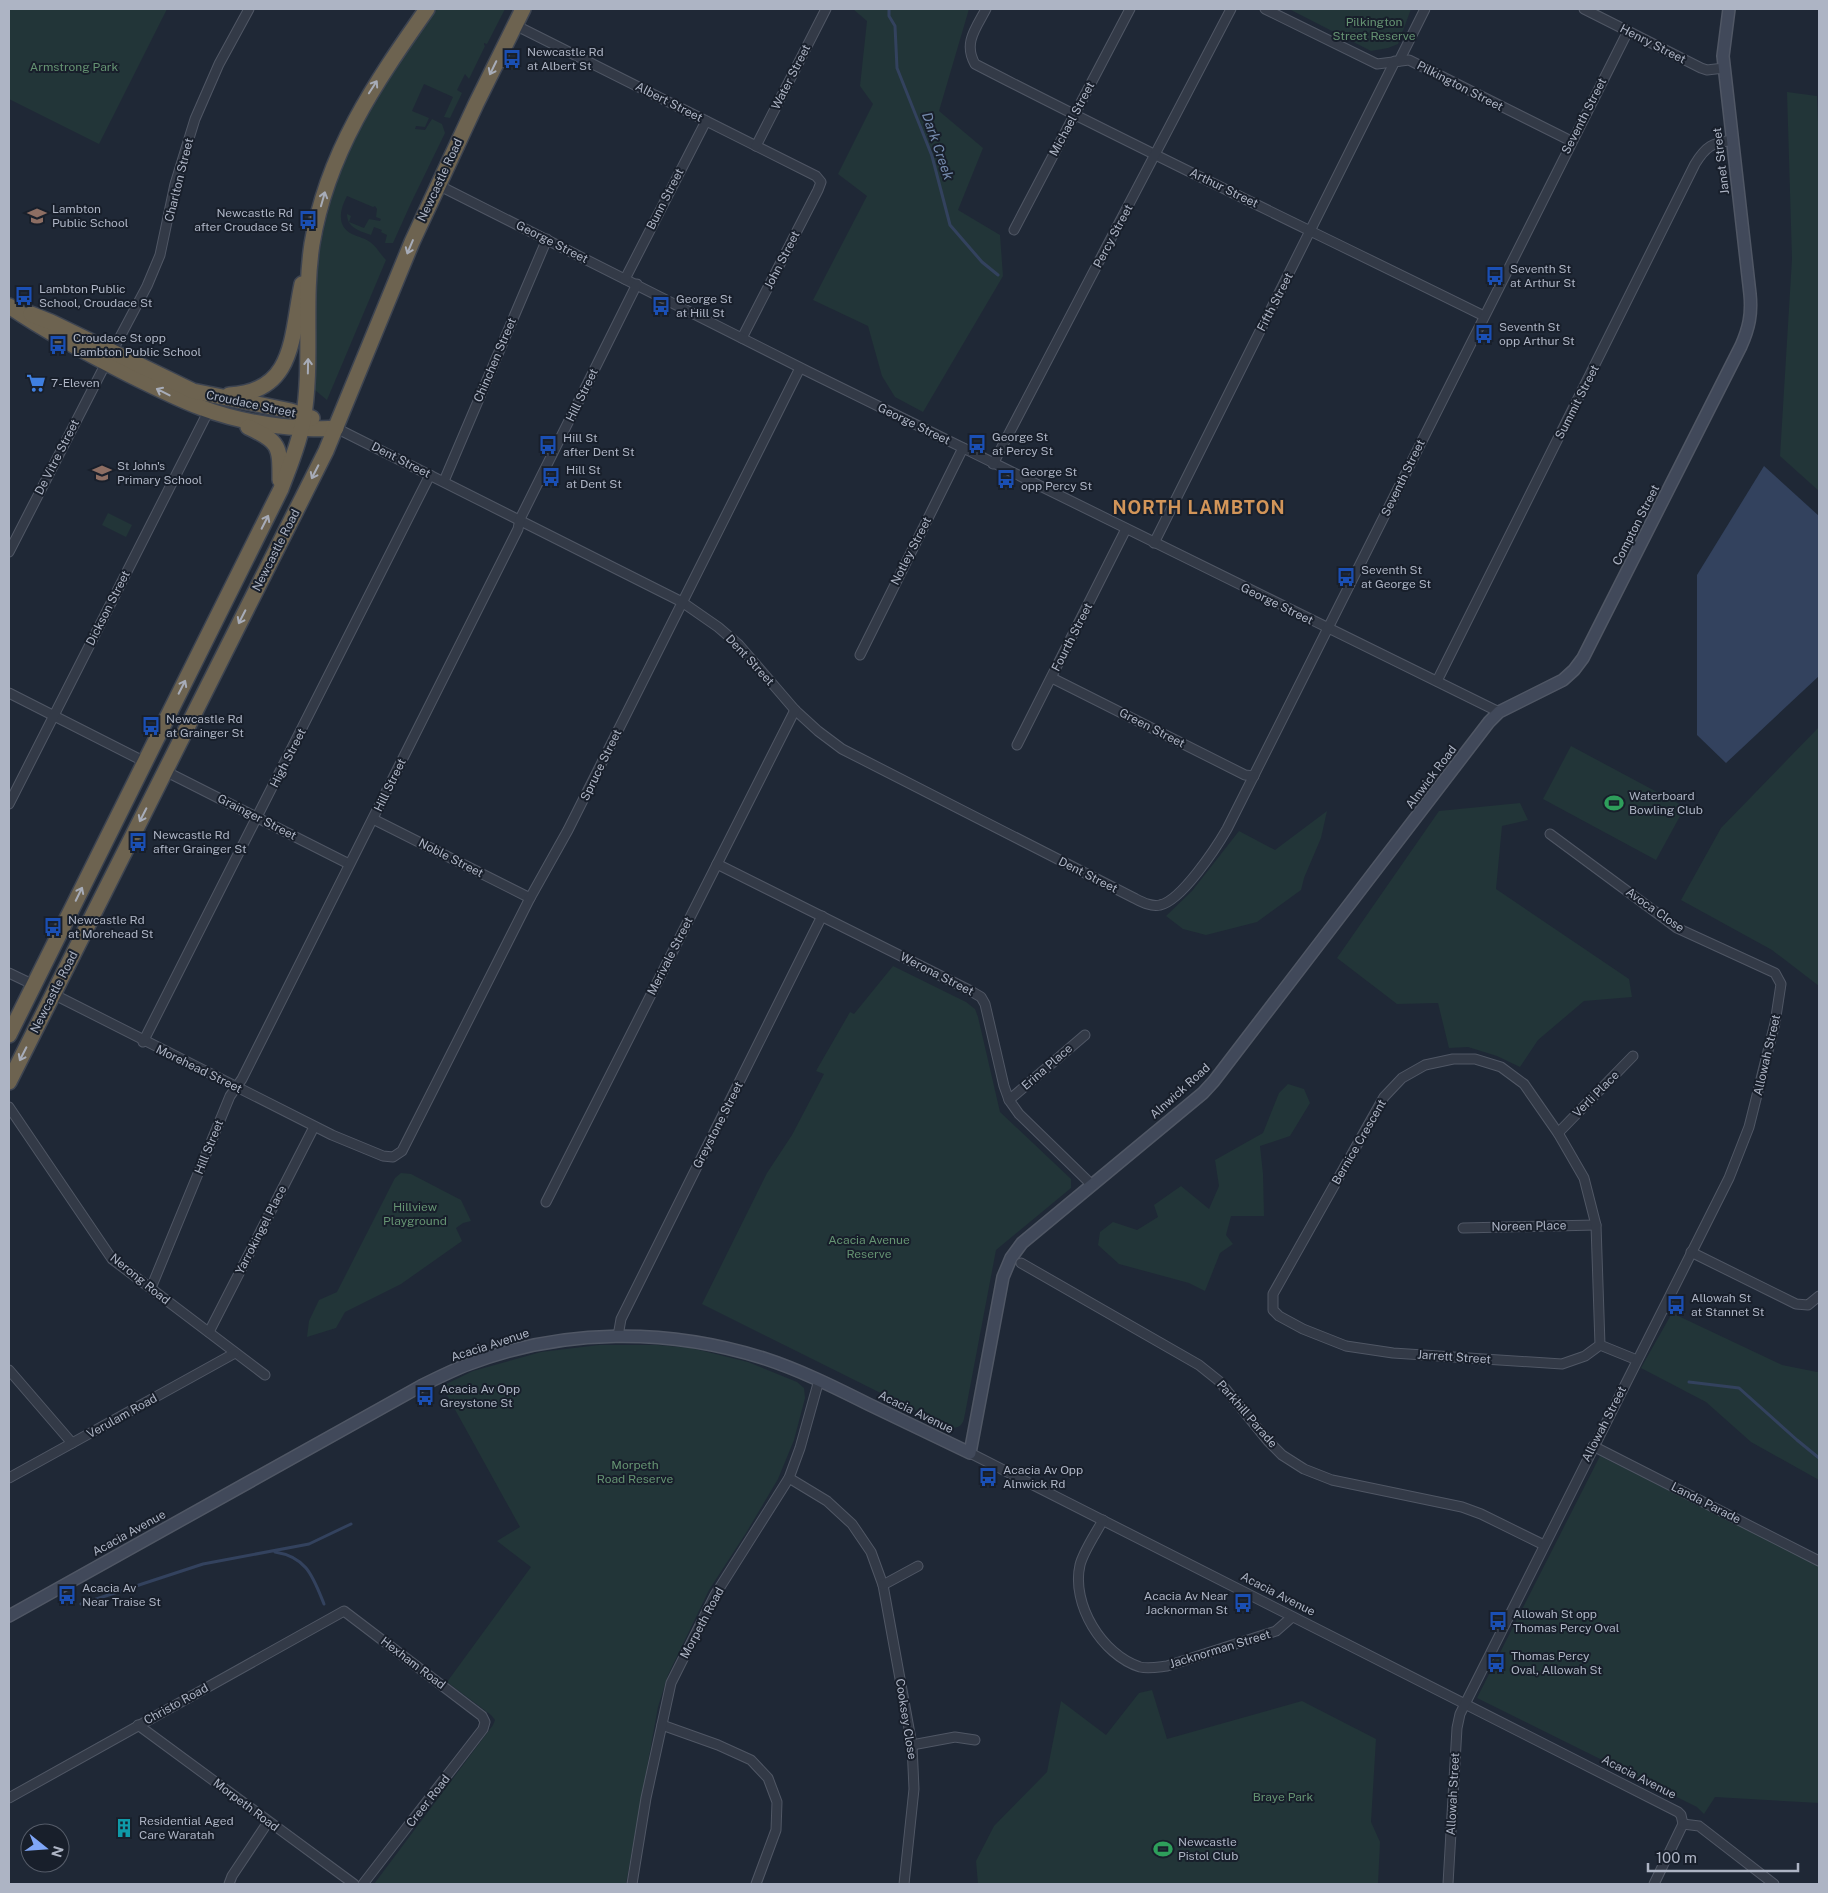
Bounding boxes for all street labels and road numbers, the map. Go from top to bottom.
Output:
street label: Henry Street [1618,21,1689,67]
street label: Water Street [769,42,814,112]
street label: Pilkington Street [1415,58,1506,114]
street label: Seventh Street [1559,75,1609,156]
street label: Albert Street [633,79,705,125]
street label: Michael Street [1047,79,1098,158]
street label: Janet Street [1710,126,1732,195]
street label: Charlton Street [162,136,196,223]
street label: Newcastle Road [415,136,465,224]
street label: Arthur Street [1188,165,1261,211]
street label: Bunn Street [644,166,687,232]
street label: Percy Street [1090,202,1136,270]
street label: George Street [514,218,591,266]
street label: John Street [761,228,803,291]
street label: Fifth Street [1254,270,1296,334]
street label: Chinchen Street [471,315,519,404]
street label: Summit Street [1552,362,1602,441]
street label: Hill Street [563,366,601,424]
street label: Croudace Street [205,388,298,420]
street label: George Street [875,400,953,448]
street label: De Vitre Street [32,417,82,497]
street label: Seventh Street [1378,437,1428,519]
street label: Dent Street [369,439,433,481]
street label: Compton Street [1610,482,1662,568]
street label: Newcastle Road [249,507,303,593]
street label: Notley Street [888,514,934,587]
street label: Dickson Street [83,568,133,648]
street label: George Street [1238,580,1316,628]
street label: Fourth Street [1049,600,1095,674]
street label: Dent Street [723,632,777,689]
street label: Green Street [1117,705,1187,751]
street label: High Street [267,726,309,790]
street label: Spruce Street [578,727,625,803]
street label: Alnwick Road [1403,743,1459,811]
street label: Hill Street [371,756,409,814]
street label: Grainger Street [215,791,299,843]
street label: Noble Street [416,836,486,880]
street label: Dent Street [1056,854,1120,896]
street label: Avoca Close [1623,885,1687,935]
street label: Merivale Street [644,914,696,997]
street label: Newcastle Road [27,949,81,1035]
street label: Werona Street [898,949,976,999]
street label: Allowah Street [1751,1013,1783,1097]
street label: Erina Place [1019,1041,1075,1093]
street label: Morehead Street [154,1042,245,1096]
street label: Alnwick Road [1147,1060,1213,1122]
street label: Verli Place [1570,1068,1622,1120]
street label: Greystone Street [690,1079,746,1171]
street label: Bernice Crescent [1329,1097,1389,1187]
street label: Hill Street [192,1118,226,1176]
street label: Yarrokingel Place [233,1183,290,1277]
street label: Noreen Place [1491,1218,1567,1234]
street label: Nerong Road [107,1251,173,1307]
street label: Acacia Avenue [449,1326,531,1364]
street label: Jarrett Street [1417,1347,1492,1367]
street label: Parkhill Parade [1214,1377,1280,1451]
street label: Allowah Street [1579,1384,1629,1464]
street label: Acacia Avenue [876,1388,956,1436]
street label: Verulam Road [84,1391,160,1441]
street label: Landa Parade [1669,1479,1743,1527]
street label: Acacia Avenue [90,1507,168,1559]
street label: Acacia Avenue [1238,1569,1318,1619]
street label: Morpeth Road [677,1585,727,1661]
street label: Jacknorman Street [1168,1627,1272,1671]
street label: Hexham Road [378,1634,448,1692]
street label: Cooksey Close [893,1678,919,1761]
street label: Christo Road [141,1681,211,1727]
street label: Allowah Street [1444,1752,1462,1836]
street label: Acacia Avenue [1599,1752,1679,1802]
street label: Creer Road [403,1772,453,1830]
street label: Morpeth Road [210,1776,282,1834]

